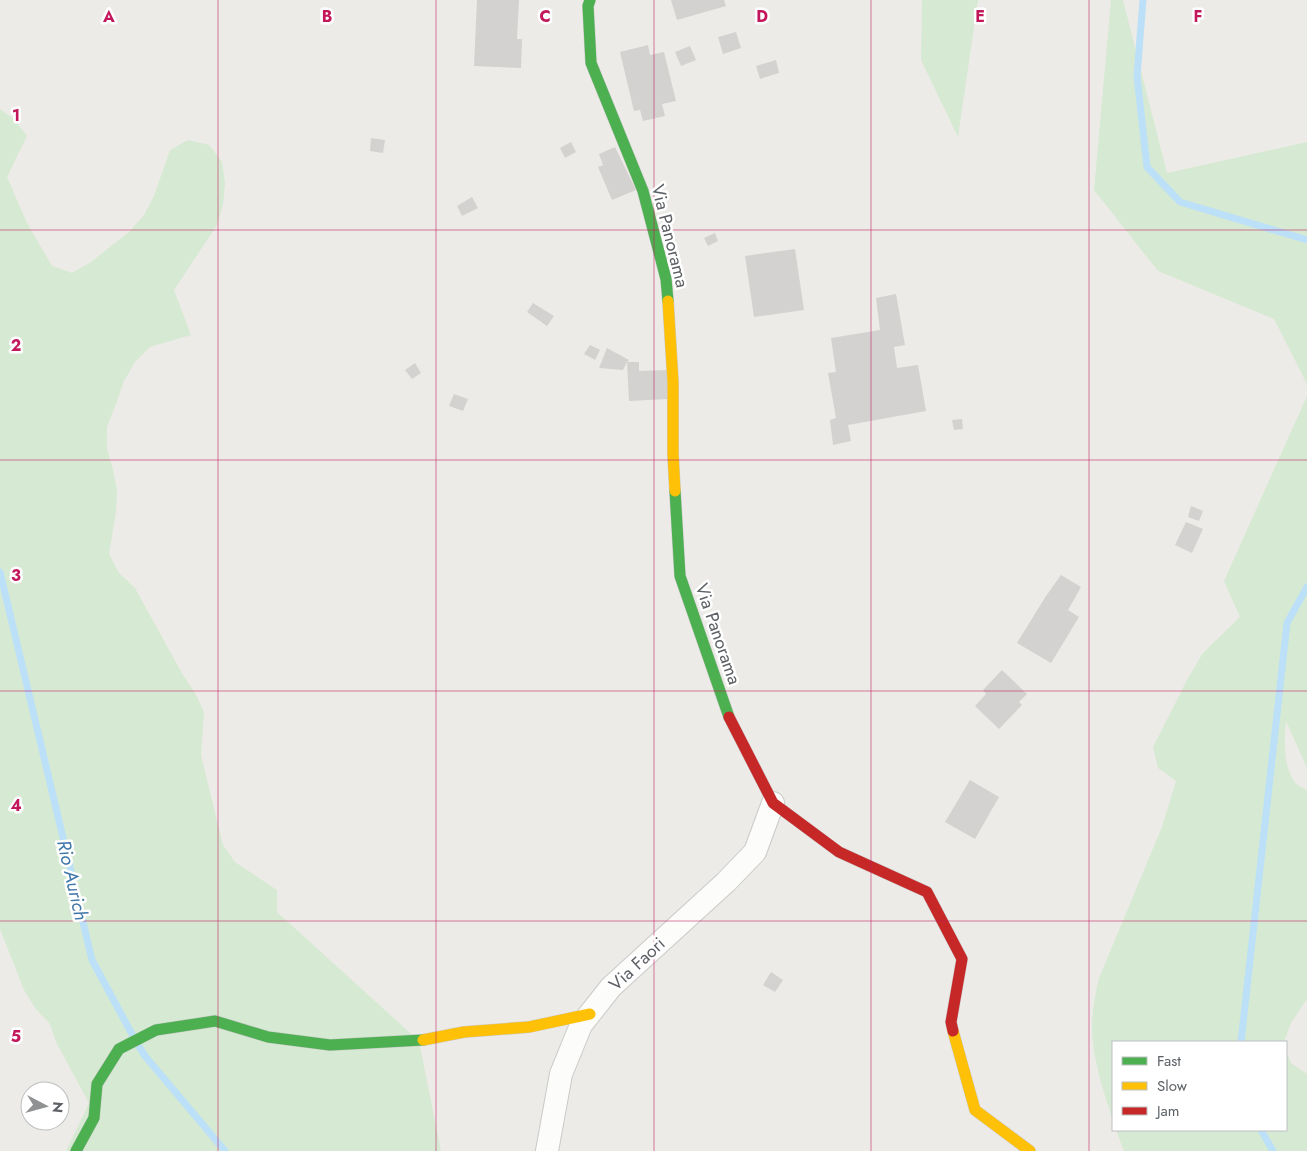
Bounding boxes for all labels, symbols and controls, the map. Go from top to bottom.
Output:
text: A [102,5,115,28]
text: B [322,5,332,28]
text: C [539,5,551,28]
text: D [756,5,768,28]
text: E [975,5,985,28]
text: F [1194,5,1202,28]
text: 1 [12,104,20,127]
street label: Via Panorama [645,182,695,290]
text: 2 [11,334,21,357]
text: 3 [11,564,21,587]
street label: Via Panorama [689,580,747,688]
text: 4 [10,794,22,817]
water label: Rio Aurich [50,837,95,923]
street label: Via Faori [603,931,671,997]
text: 5 [11,1025,21,1048]
legend [1112,1041,1287,1131]
text: Fast [1157,1050,1181,1072]
text: Slow [1157,1075,1188,1097]
north arrow [20,1081,70,1131]
text: Jam [1155,1100,1180,1122]
text: N [47,1101,68,1114]

